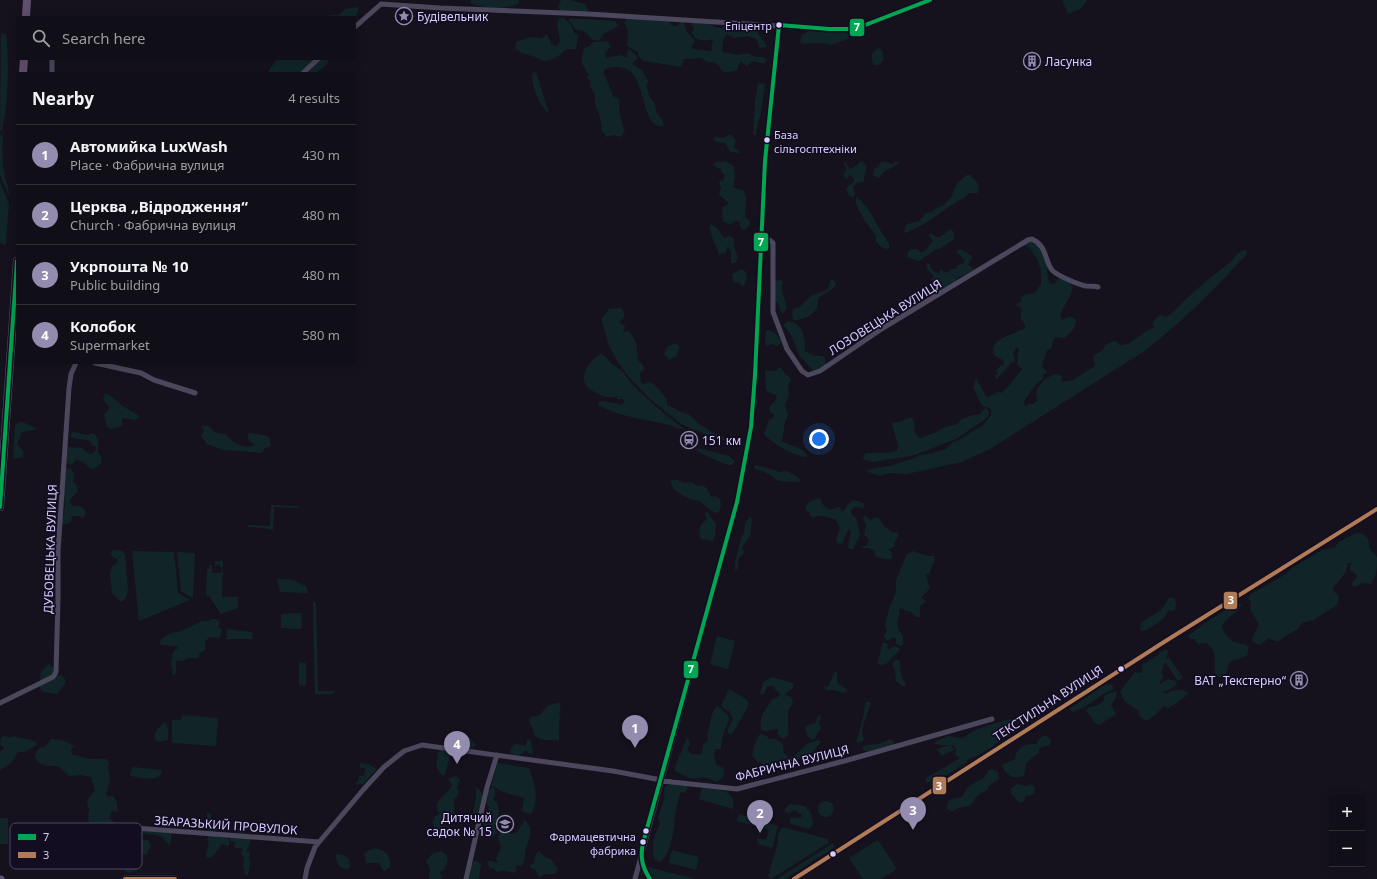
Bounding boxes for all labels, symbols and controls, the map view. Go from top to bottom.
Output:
place icon: Будівельник [394,6,414,26]
place label: Будівельник [417,8,489,25]
search box [16,16,356,60]
place label: Епіцентр [725,18,772,33]
line badge: 7 [849,18,865,37]
text: 7 [854,19,860,34]
marker: Епіцентр [774,20,784,30]
icon: search [30,27,52,49]
text: Search here [62,28,145,48]
building icon: Ласунка [1022,51,1042,71]
place label: Ласунка [1045,53,1092,70]
text: Nearby [32,87,94,110]
text: 4 results [288,89,340,107]
place label: База сільгосптехніки [774,127,857,156]
marker: База сільгосптехніки [762,135,772,145]
text: Автомийка LuxWash [70,136,228,156]
text: 1 [41,146,49,164]
text: 430 m [302,146,340,164]
text: Place · Фабрична вулиця [70,156,225,174]
text: Церква „Відродження“ [70,196,248,216]
text: 2 [41,206,49,224]
text: 480 m [302,206,340,224]
text: Church · Фабрична вулиця [70,216,236,234]
line badge: 7 [753,232,769,252]
text: 7 [758,234,764,249]
text: Укрпошта № 10 [70,256,189,276]
text: 3 [41,266,49,284]
text: 480 m [302,266,340,284]
street label: ЛОЗОВЕЦЬКА ВУЛИЦЯ [825,275,945,359]
text: Public building [70,276,160,294]
text: Колобок [70,316,136,336]
text: 4 [41,326,49,344]
text: 580 m [302,326,340,344]
text: Supermarket [70,336,150,354]
your location [809,429,829,449]
station icon: 151 км [679,430,699,450]
place label: 151 км [702,432,741,449]
street label: ДУБОВЕЦЬКА ВУЛИЦЯ [39,484,61,614]
line badge: 3 [1223,591,1238,610]
text: 3 [1228,592,1234,607]
line badge: 7 [683,660,699,679]
text: 7 [688,661,694,676]
street label: ТЕКСТИЛЬНА ВУЛИЦЯ [990,661,1106,745]
unlabelled marker [1116,664,1126,674]
building icon: ВАТ „Текстерно“ [1289,670,1309,690]
place label: ВАТ „Текстерно“ [1194,672,1287,689]
pin: 1 [622,715,648,748]
pin: 4 [444,731,470,764]
street label: ФАБРИЧНА ВУЛИЦЯ [733,741,851,785]
line badge: 3 [932,776,947,795]
text: 3 [936,778,942,793]
map controls [1329,795,1365,867]
button: + [1329,795,1365,831]
pin: 3 [900,797,926,830]
pin: 2 [747,800,773,833]
place label: Дитячий садок № 15 [426,809,492,840]
street label: ЗБАРАЗЬКИЙ ПРОВУЛОК [154,812,299,839]
school or university icon: Дитячий садок № 15 [495,814,515,834]
legend [10,823,142,869]
unlabelled marker [641,826,651,836]
text: 7 [43,829,49,844]
place label: Фармацевтична фабрика [549,829,636,858]
button: − [1329,831,1365,867]
marker: Фармацевтична фабрика [638,837,648,847]
text: 3 [43,847,49,862]
unlabelled marker [828,849,838,859]

